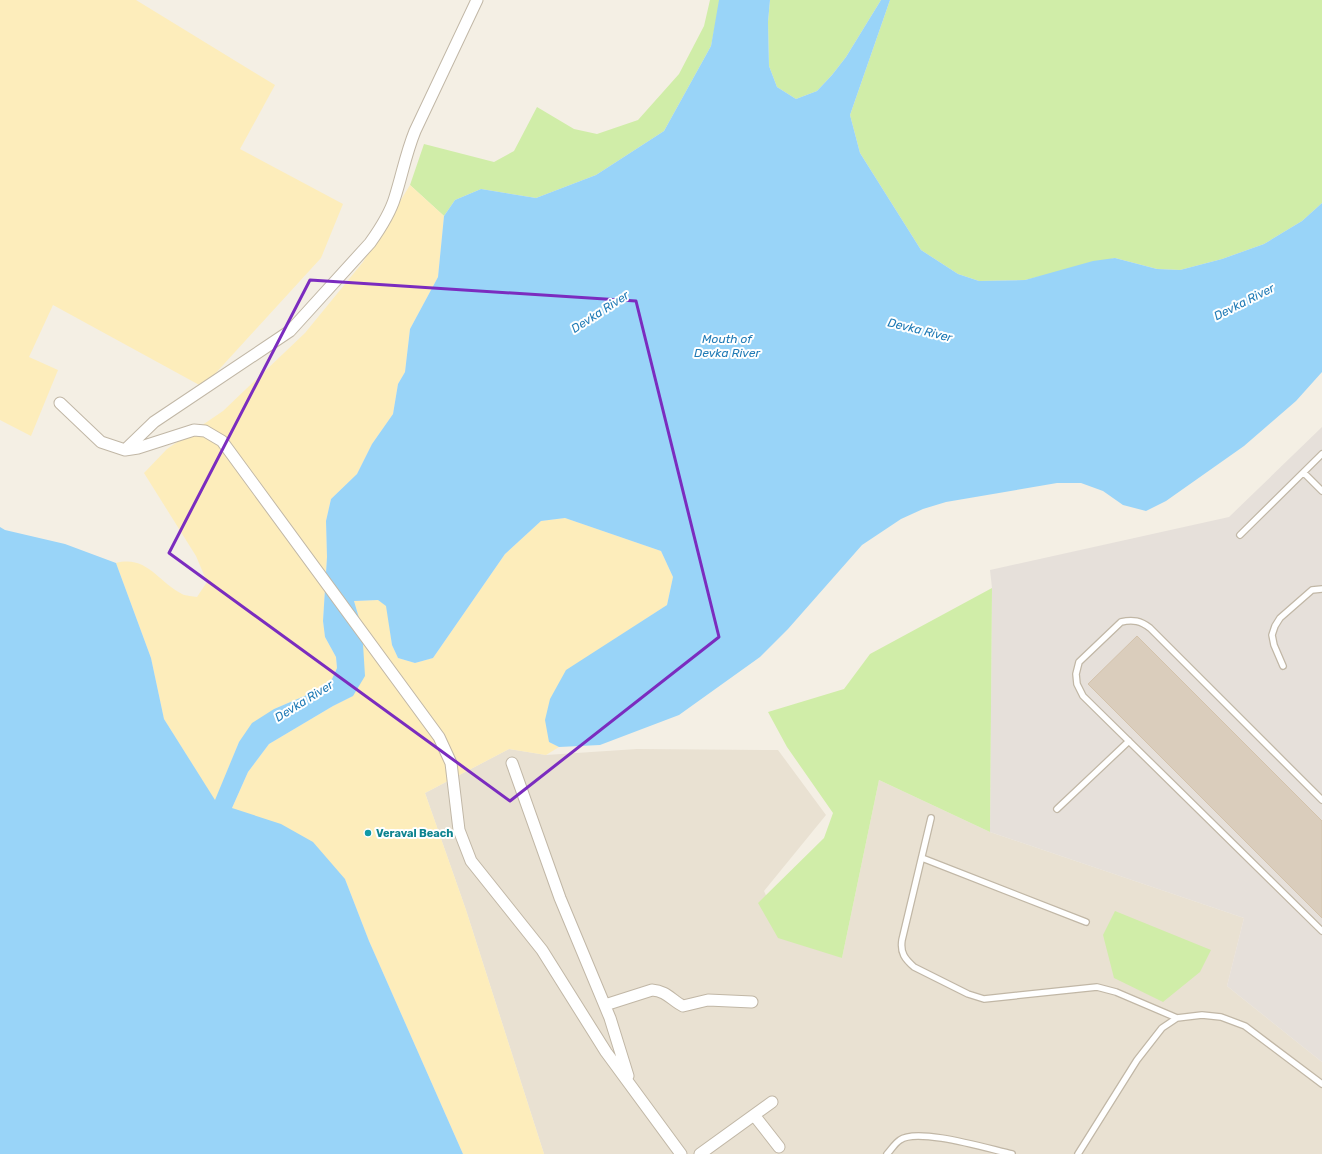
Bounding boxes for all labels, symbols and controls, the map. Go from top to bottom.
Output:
water label: Devka River [1211,281,1277,323]
water label: Devka River [568,288,632,336]
water label: Devka River [886,315,954,345]
water label: Mouth of Devka River [694,332,760,360]
water label: Devka River [272,677,336,724]
place label: Veraval Beach [376,827,453,840]
marker: Veraval Beach [363,828,373,838]

